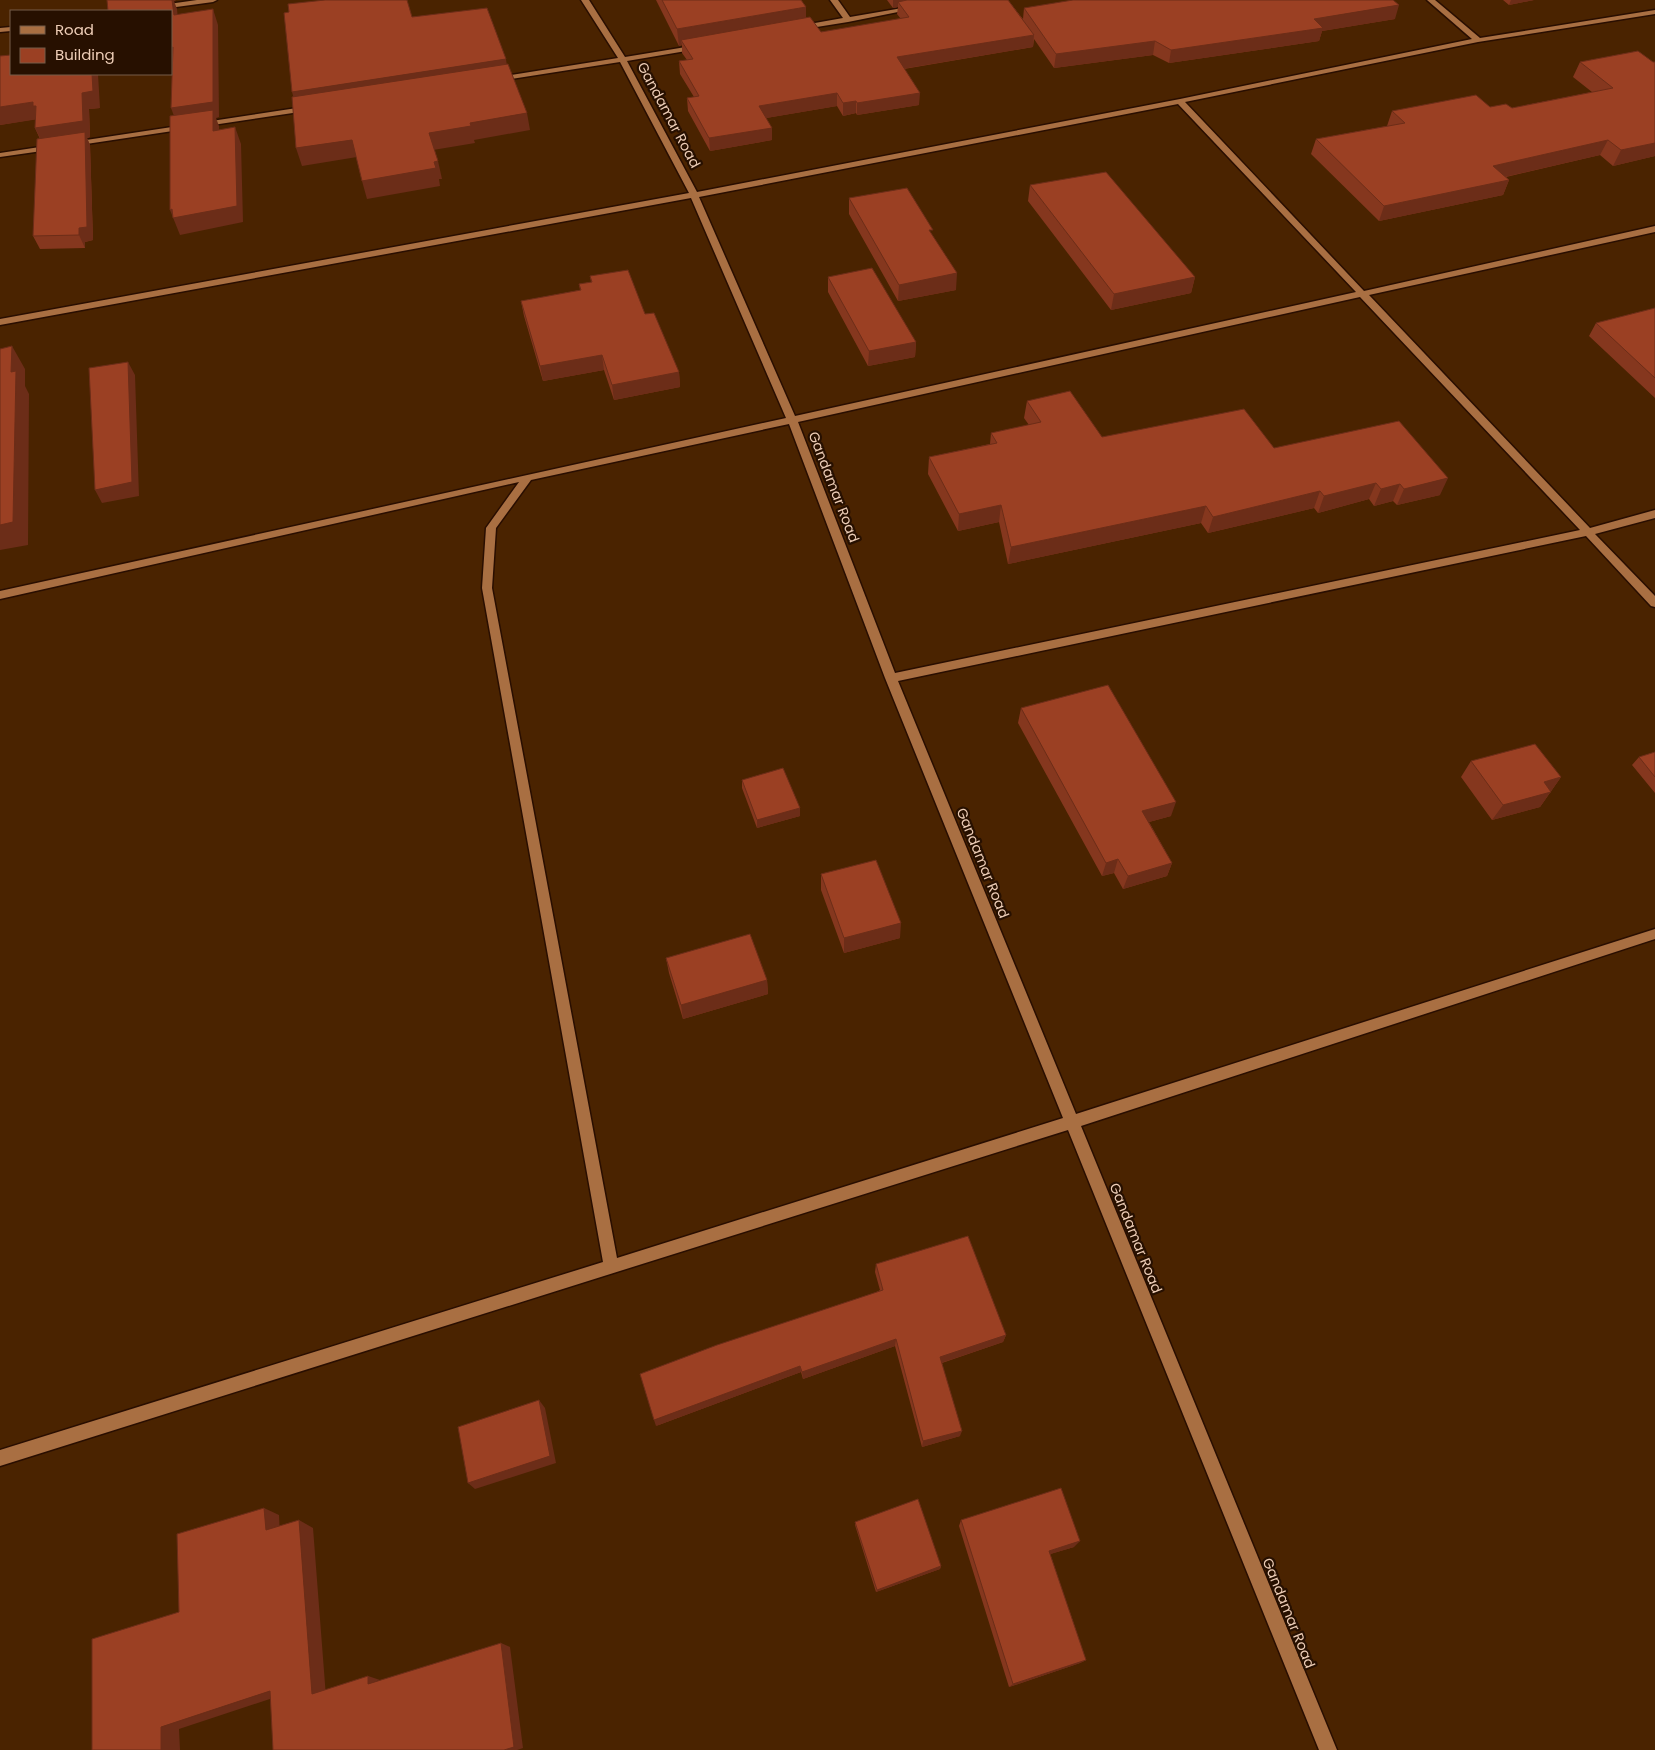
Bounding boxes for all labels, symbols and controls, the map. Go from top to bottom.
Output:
legend [10,10,172,75]
text: Road [55,19,94,40]
text: Building [55,44,115,65]
street label: Gandamar Road [633,58,705,172]
street label: Gandamar Road [804,429,864,545]
street label: Gandamar Road [952,805,1014,921]
street label: Gandamar Road [1105,1180,1167,1296]
street label: Gandamar Road [1258,1555,1320,1671]

